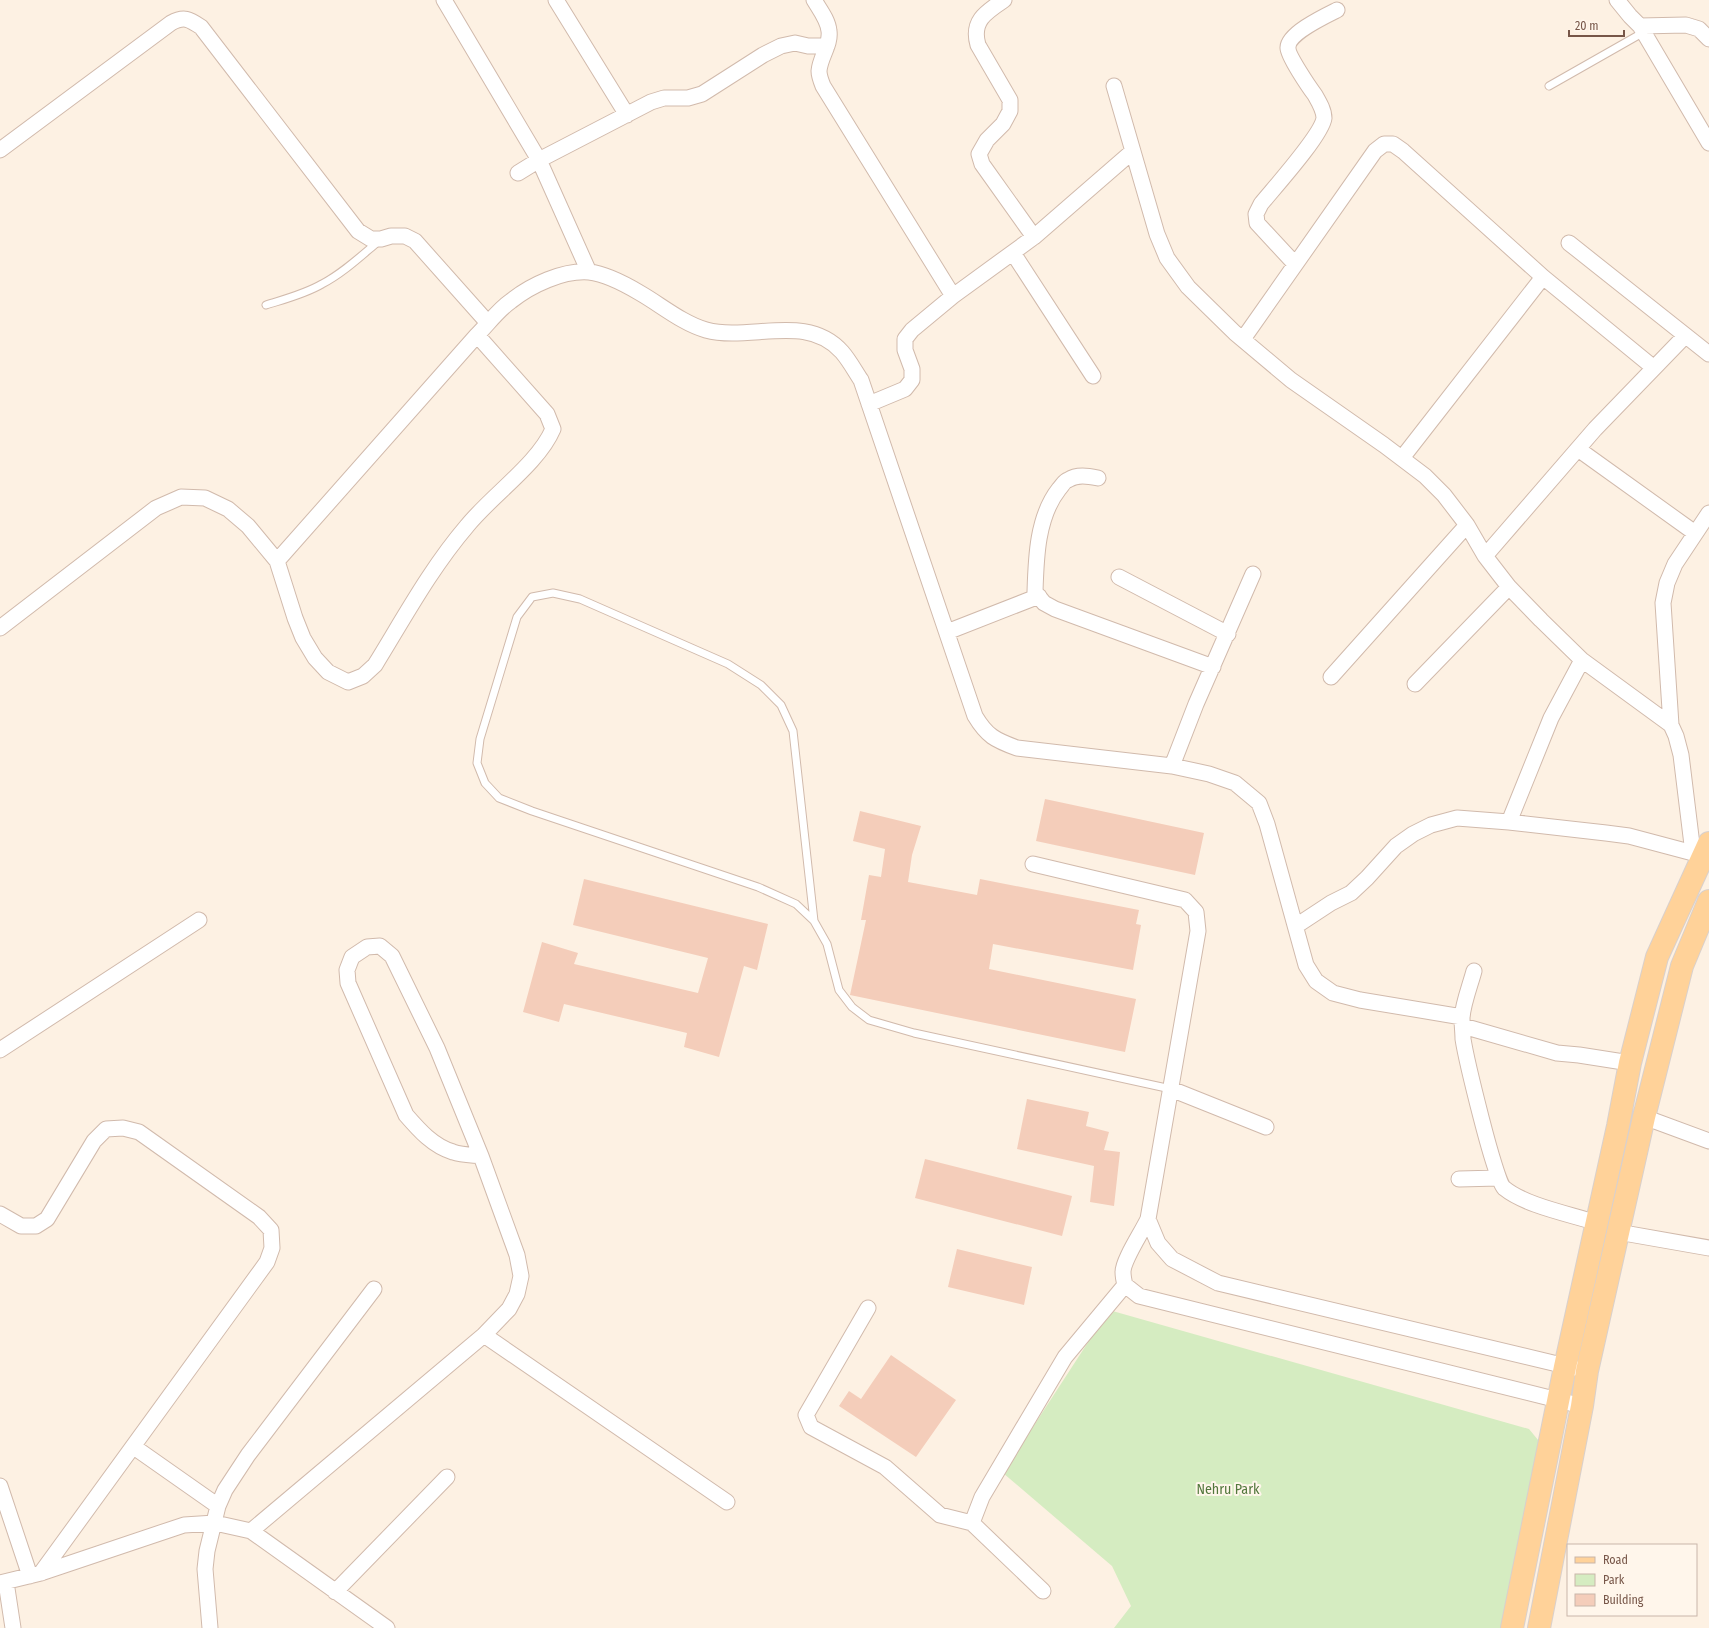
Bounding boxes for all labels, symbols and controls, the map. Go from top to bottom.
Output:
scale bar [1569,12,1624,38]
text: 20 m [1575,19,1599,33]
park label: Nehru Park [1196,1481,1260,1498]
legend [1567,1544,1697,1616]
text: Road [1603,1553,1628,1567]
text: Park [1603,1573,1625,1587]
text: Building [1603,1593,1644,1607]

